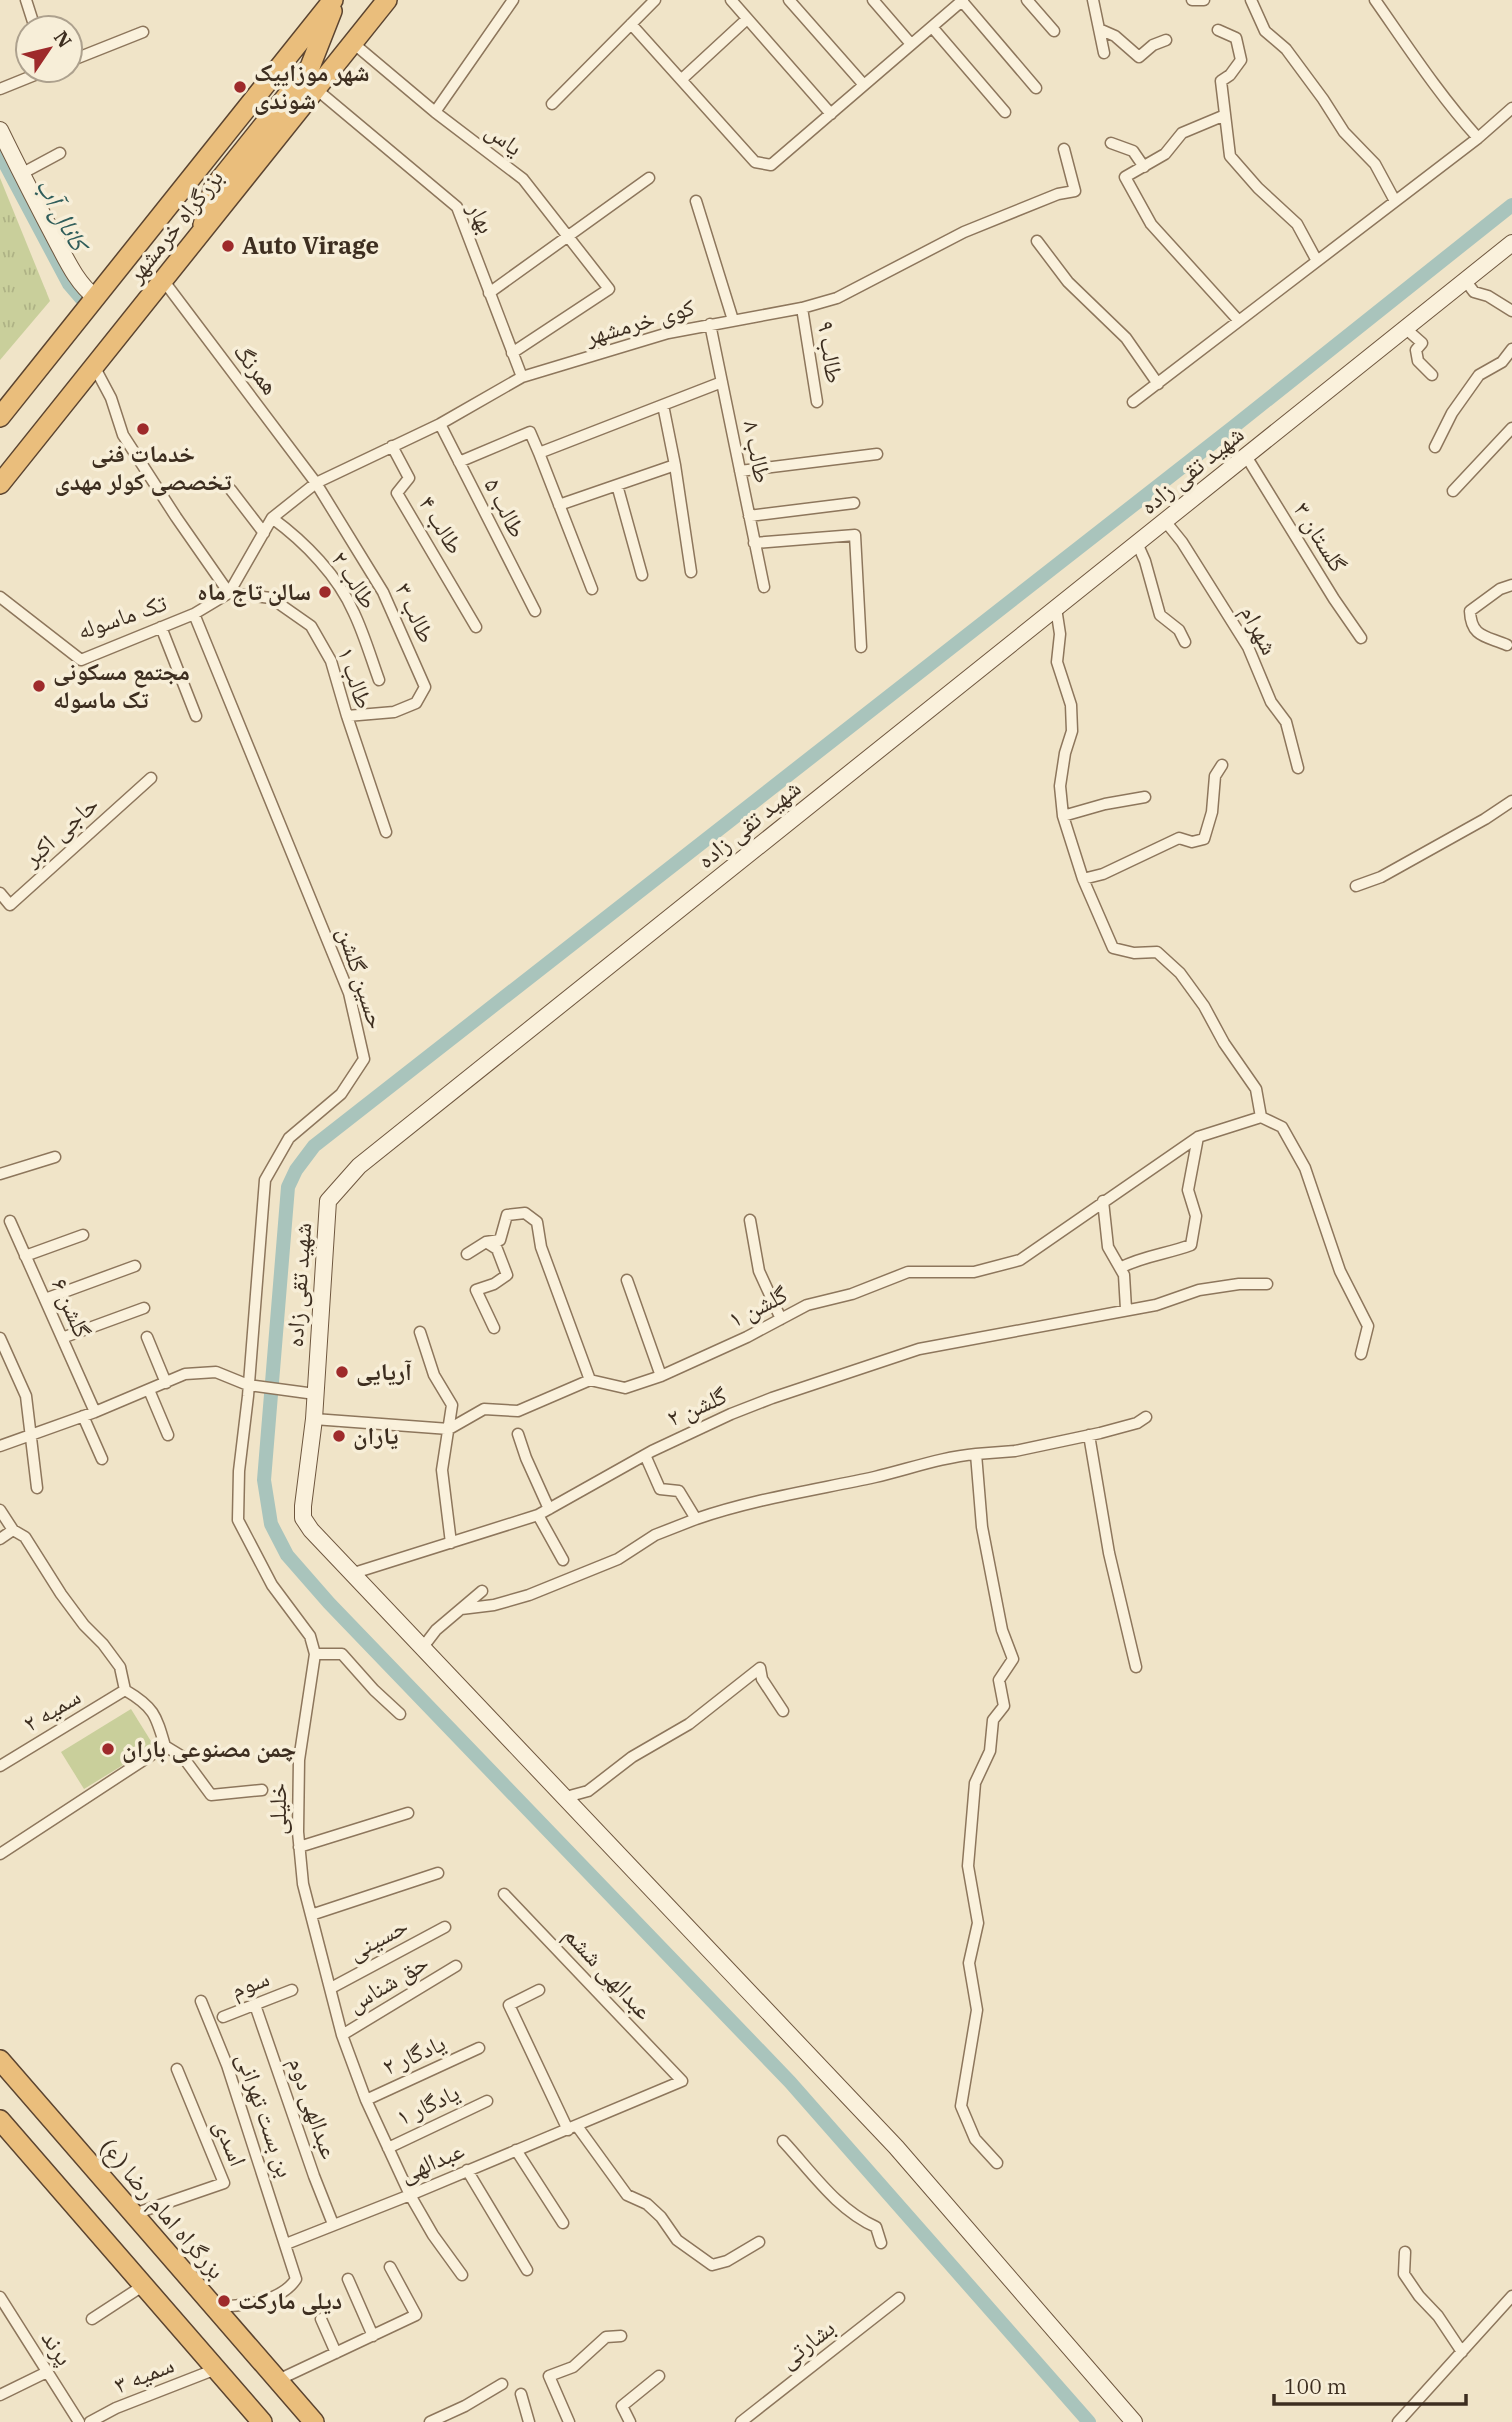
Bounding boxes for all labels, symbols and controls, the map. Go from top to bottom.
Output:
north arrow [14,14,84,84]
text: N [49,26,77,52]
place label: شهر موزاییک شوندی [254,56,370,116]
marker: شهر موزاییک شوندی [232,79,248,95]
street label: یاس [480,114,530,163]
street label: بزرگراه خرمشهر [118,162,230,289]
water label: کانال آب [29,171,99,260]
street label: بهار [460,196,503,239]
place label: Auto Virage [242,229,379,261]
marker: Auto Virage [220,238,236,254]
street label: کوی خرمشهر [580,290,698,352]
street label: طالب ۹ [810,318,852,385]
street label: همرنگ [227,336,287,401]
street label: طالب ۸ [736,418,780,486]
street label: شهید تقی زاده [1133,418,1250,521]
marker: خدمات فنی تخصصی کولر مهدی [135,421,151,437]
place label: خدمات فنی تخصصی کولر مهدی [54,437,232,497]
street label: طالب ۵ [477,472,534,543]
street label: طالب ۴ [412,489,472,560]
street label: گلستان ۳ [1287,495,1355,578]
street label: طالب ۲ [324,544,385,615]
place label: سالن تاج ماه [197,575,311,607]
street label: طالب ۳ [388,577,444,648]
marker: سالن تاج ماه [317,584,333,600]
street label: تک ماسوله [73,586,171,646]
street label: شهرام [1233,599,1286,661]
street label: طالب ۱ [331,643,381,713]
place label: مجتمع مسکونی تک ماسوله [53,655,190,715]
marker: مجتمع مسکونی تک ماسوله [31,678,47,694]
street label: شهید تقی زاده [690,772,807,875]
street label: حاجی اکبر [15,788,105,873]
street label: حسین گلشن [330,923,393,1033]
street label: شهید تقی زاده [278,1222,318,1348]
street label: گلشن ۶ [45,1273,99,1343]
street label: گلشن ۱ [723,1278,793,1334]
place label: آریایی [356,1355,412,1387]
marker: آریایی [334,1364,350,1380]
street label: گلشن ۲ [662,1379,732,1433]
place label: یاران [353,1419,399,1451]
marker: یاران [331,1428,347,1444]
street label: سمیه ۲ [17,1680,86,1739]
place label: چمن مصنوعی باران [122,1732,296,1764]
marker: چمن مصنوعی باران [100,1741,116,1757]
street label: خلیلی [261,1783,293,1835]
street label: حسینی [342,1909,413,1967]
street label: عبدالهی ششم [556,1919,660,2027]
street label: حق شناس [341,1945,434,2019]
street label: سوم [226,1961,274,2006]
street label: یادگار ۲ [377,2026,450,2082]
street label: بن بست تهرانی [230,2048,302,2181]
street label: عبدالهی دوم [281,2053,346,2163]
street label: یادگار ۱ [391,2076,464,2133]
street label: اسدی [207,2115,255,2171]
street label: بزرگراه امام رضا (ع) [92,2131,233,2286]
street label: عبدالهی [395,2133,469,2189]
place label: دیلی مارکت [238,2284,342,2316]
marker: دیلی مارکت [216,2293,232,2309]
street label: بشارتی [772,2311,841,2375]
street label: پرند [35,2324,81,2371]
street label: سمیه ۳ [109,2348,178,2400]
scale bar [1274,2362,1466,2406]
text: 100 m [1284,2372,1347,2400]

